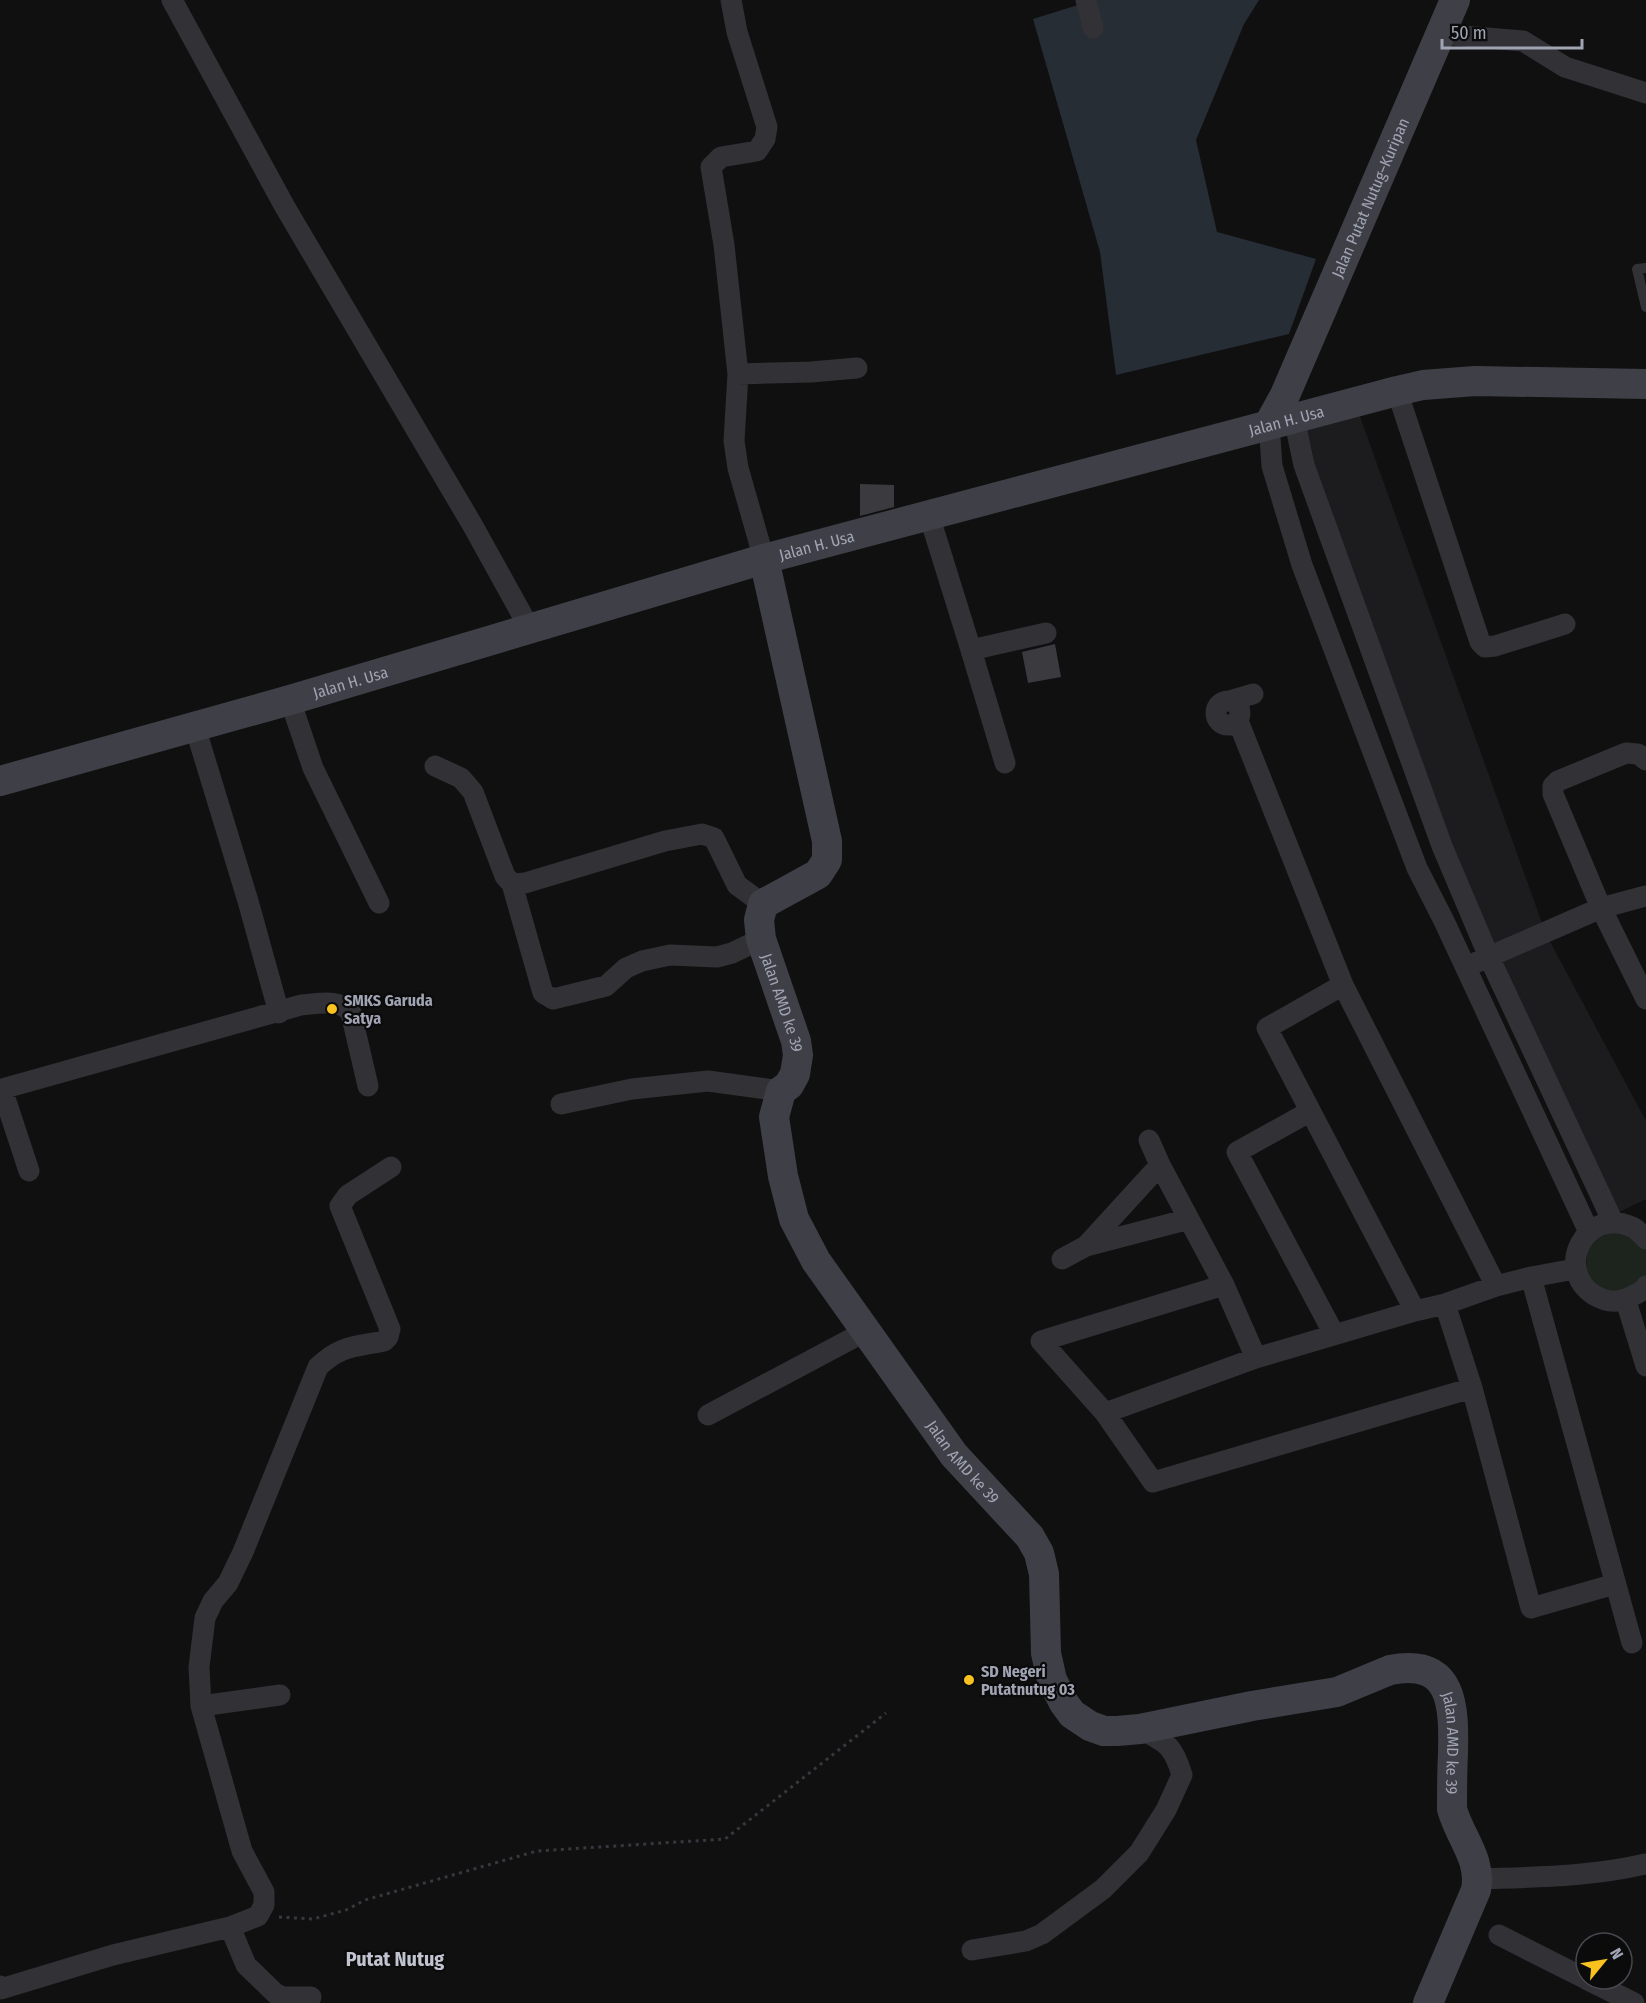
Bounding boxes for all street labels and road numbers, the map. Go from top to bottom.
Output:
street label: Jalan Putat Nutug–Kuripan [1328,115,1413,281]
street label: Jalan H. Usa [1247,402,1326,440]
street label: Jalan H. Usa [777,526,857,565]
street label: Jalan H. Usa [311,662,390,703]
street label: Jalan AMD ke 39 [757,951,806,1053]
street label: Jalan AMD ke 39 [922,1417,1003,1508]
street label: Jalan AMD ke 39 [1438,1689,1462,1795]

